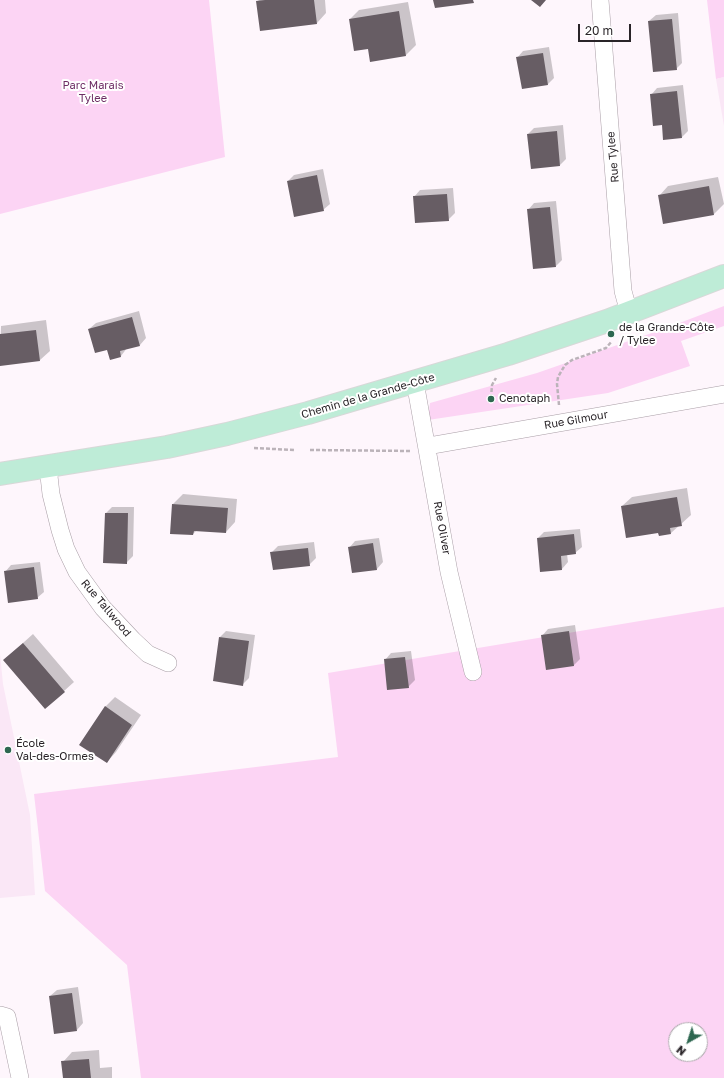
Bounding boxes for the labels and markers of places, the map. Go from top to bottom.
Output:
place label: de la Grande-Côte / Tylee [619,321,714,347]
marker: de la Grande-Côte / Tylee [606,329,616,339]
place label: Cenotaph [499,392,550,406]
marker: Cenotaph [486,394,496,404]
place label: École Val-des-Ormes [16,737,94,763]
marker: École Val-des-Ormes [3,745,13,755]

